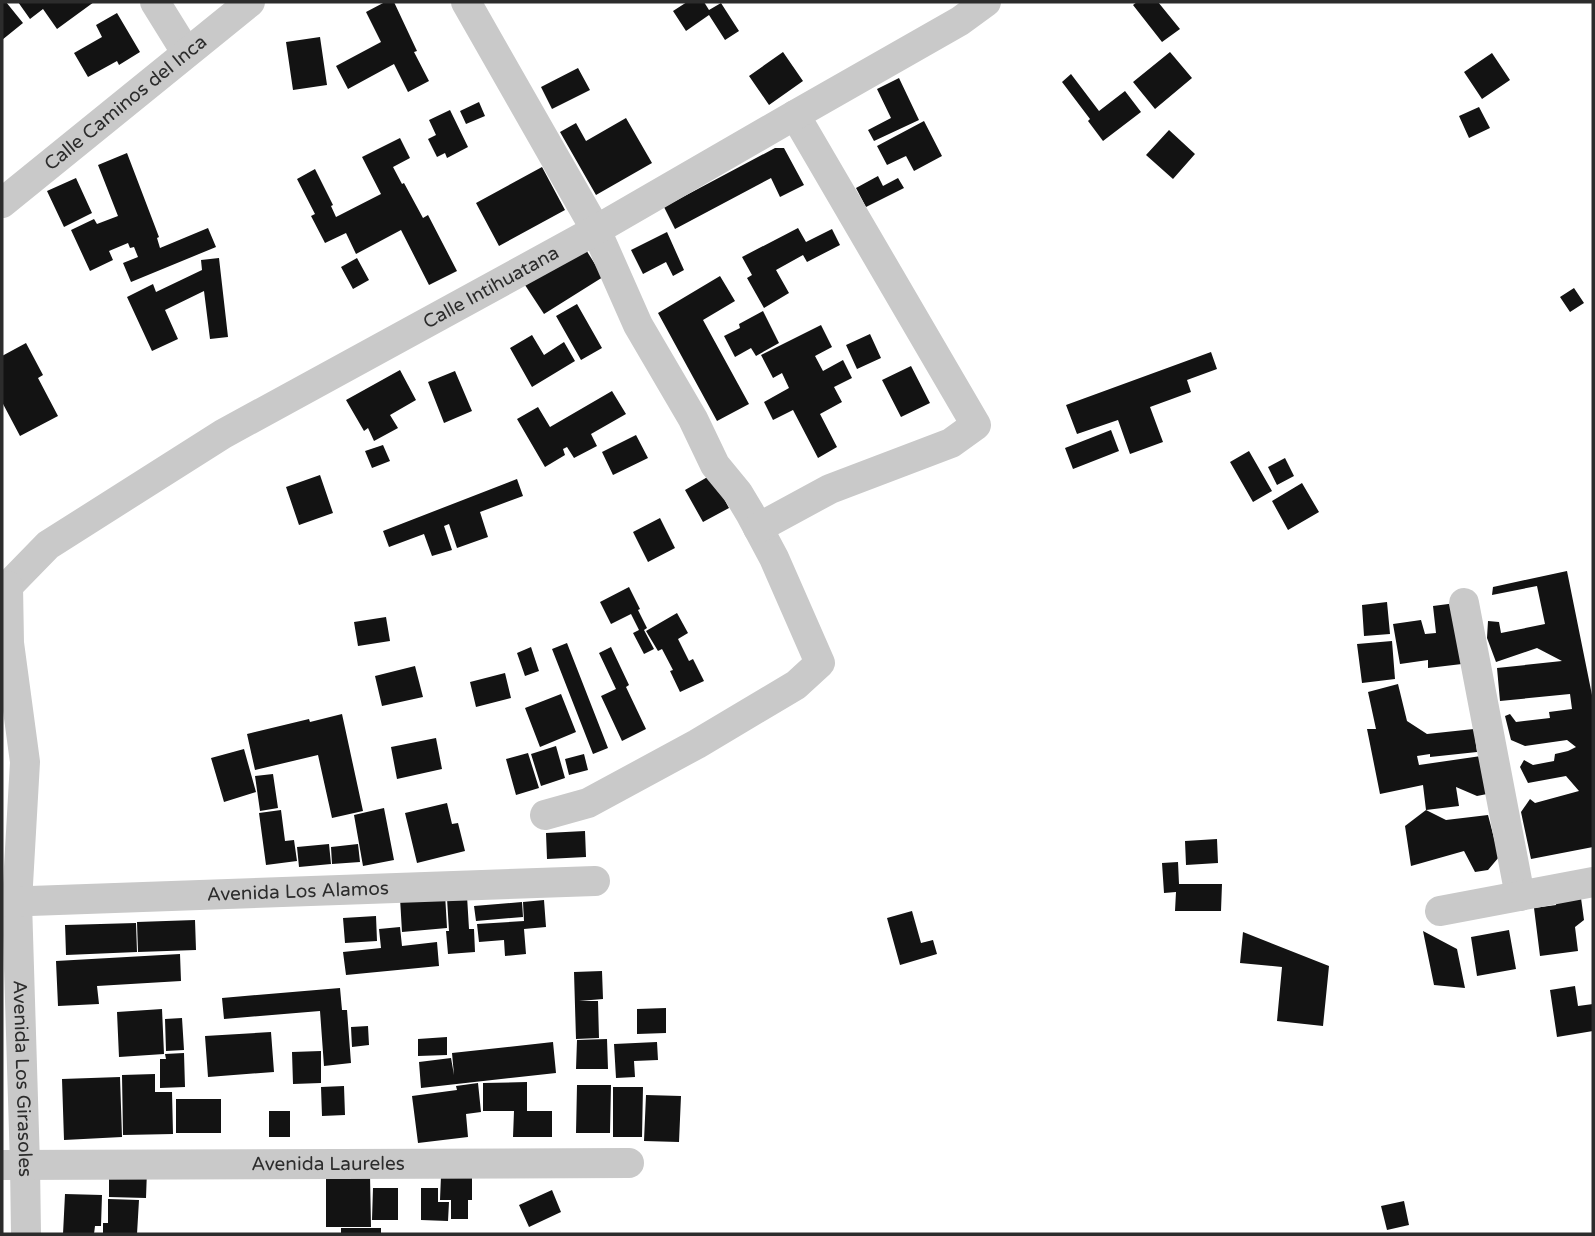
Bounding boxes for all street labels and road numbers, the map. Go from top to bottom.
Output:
street label: Calle Caminos del Inca [40,31,211,175]
street label: Calle Intihuatana [419,241,563,333]
street label: Avenida Los Alamos [206,877,389,906]
street label: Avenida Los Girasoles [8,980,36,1177]
street label: Avenida Laureles [251,1153,405,1175]

